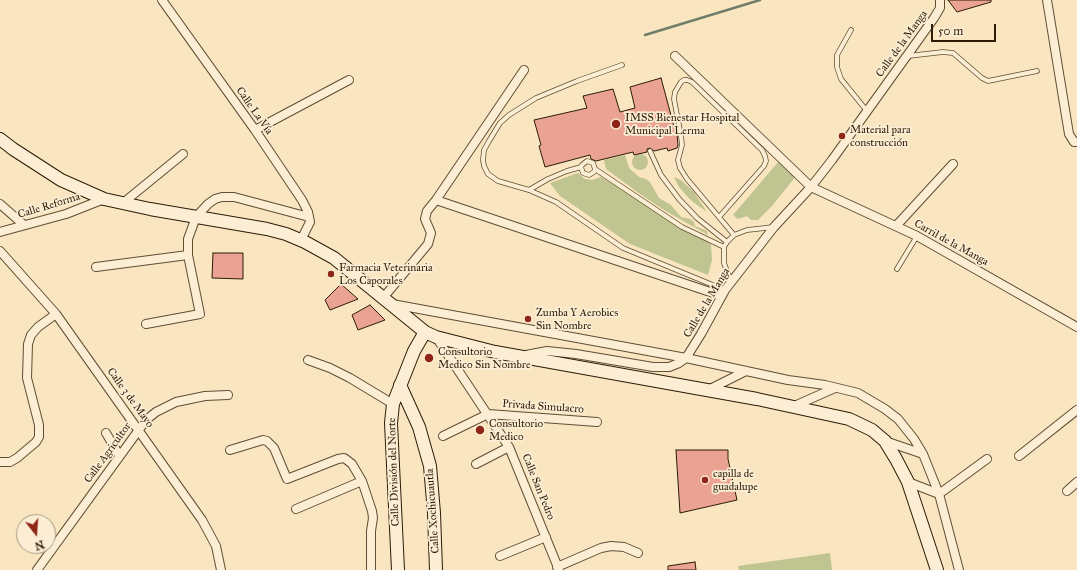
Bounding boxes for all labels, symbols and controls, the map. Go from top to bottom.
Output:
street label: Calle de la Manga [873,8,931,80]
scale bar [933,16,998,42]
text: 50 m [938,24,963,38]
street label: Calle La Vía [233,85,275,137]
place label: IMSS Bienestar Hospital Municipal Lerma [625,111,739,137]
marker: IMSS Bienestar Hospital Municipal Lerma [610,118,622,130]
place label: Material para construcción [850,123,911,149]
marker: Material para construcción [837,131,847,141]
street label: Calle Reforma [16,190,82,222]
street label: Carril de la Manga [912,217,990,269]
place label: Farmacia Veterinaria Los Caporales [339,261,433,287]
street label: Calle de la Manga [681,266,733,340]
marker: Farmacia Veterinaria Los Caporales [326,269,336,279]
place label: Zumba Y Aerobics Sin Nombre [536,306,618,332]
marker: Zumba Y Aerobics Sin Nombre [523,314,533,324]
place label: Consultorio Medico Sin Nombre [438,345,530,371]
marker: Consultorio Medico Sin Nombre [423,352,435,364]
street label: Calle 3 de Mayo [104,365,156,431]
street label: Privada Simulacro [502,398,584,416]
street label: Calle División del Norte [386,417,402,527]
place label: Consultorio Medico [489,417,543,443]
street label: Calle Agricultor [82,420,134,486]
marker: Consultorio Medico [474,424,486,436]
street label: Calle San Pedro [519,452,557,522]
place label: capilla de guadalupe [713,467,758,493]
street label: Calle Xochicuautla [423,468,443,554]
marker: capilla de guadalupe [700,475,710,485]
north arrow [16,514,56,554]
text: N [33,537,46,553]

